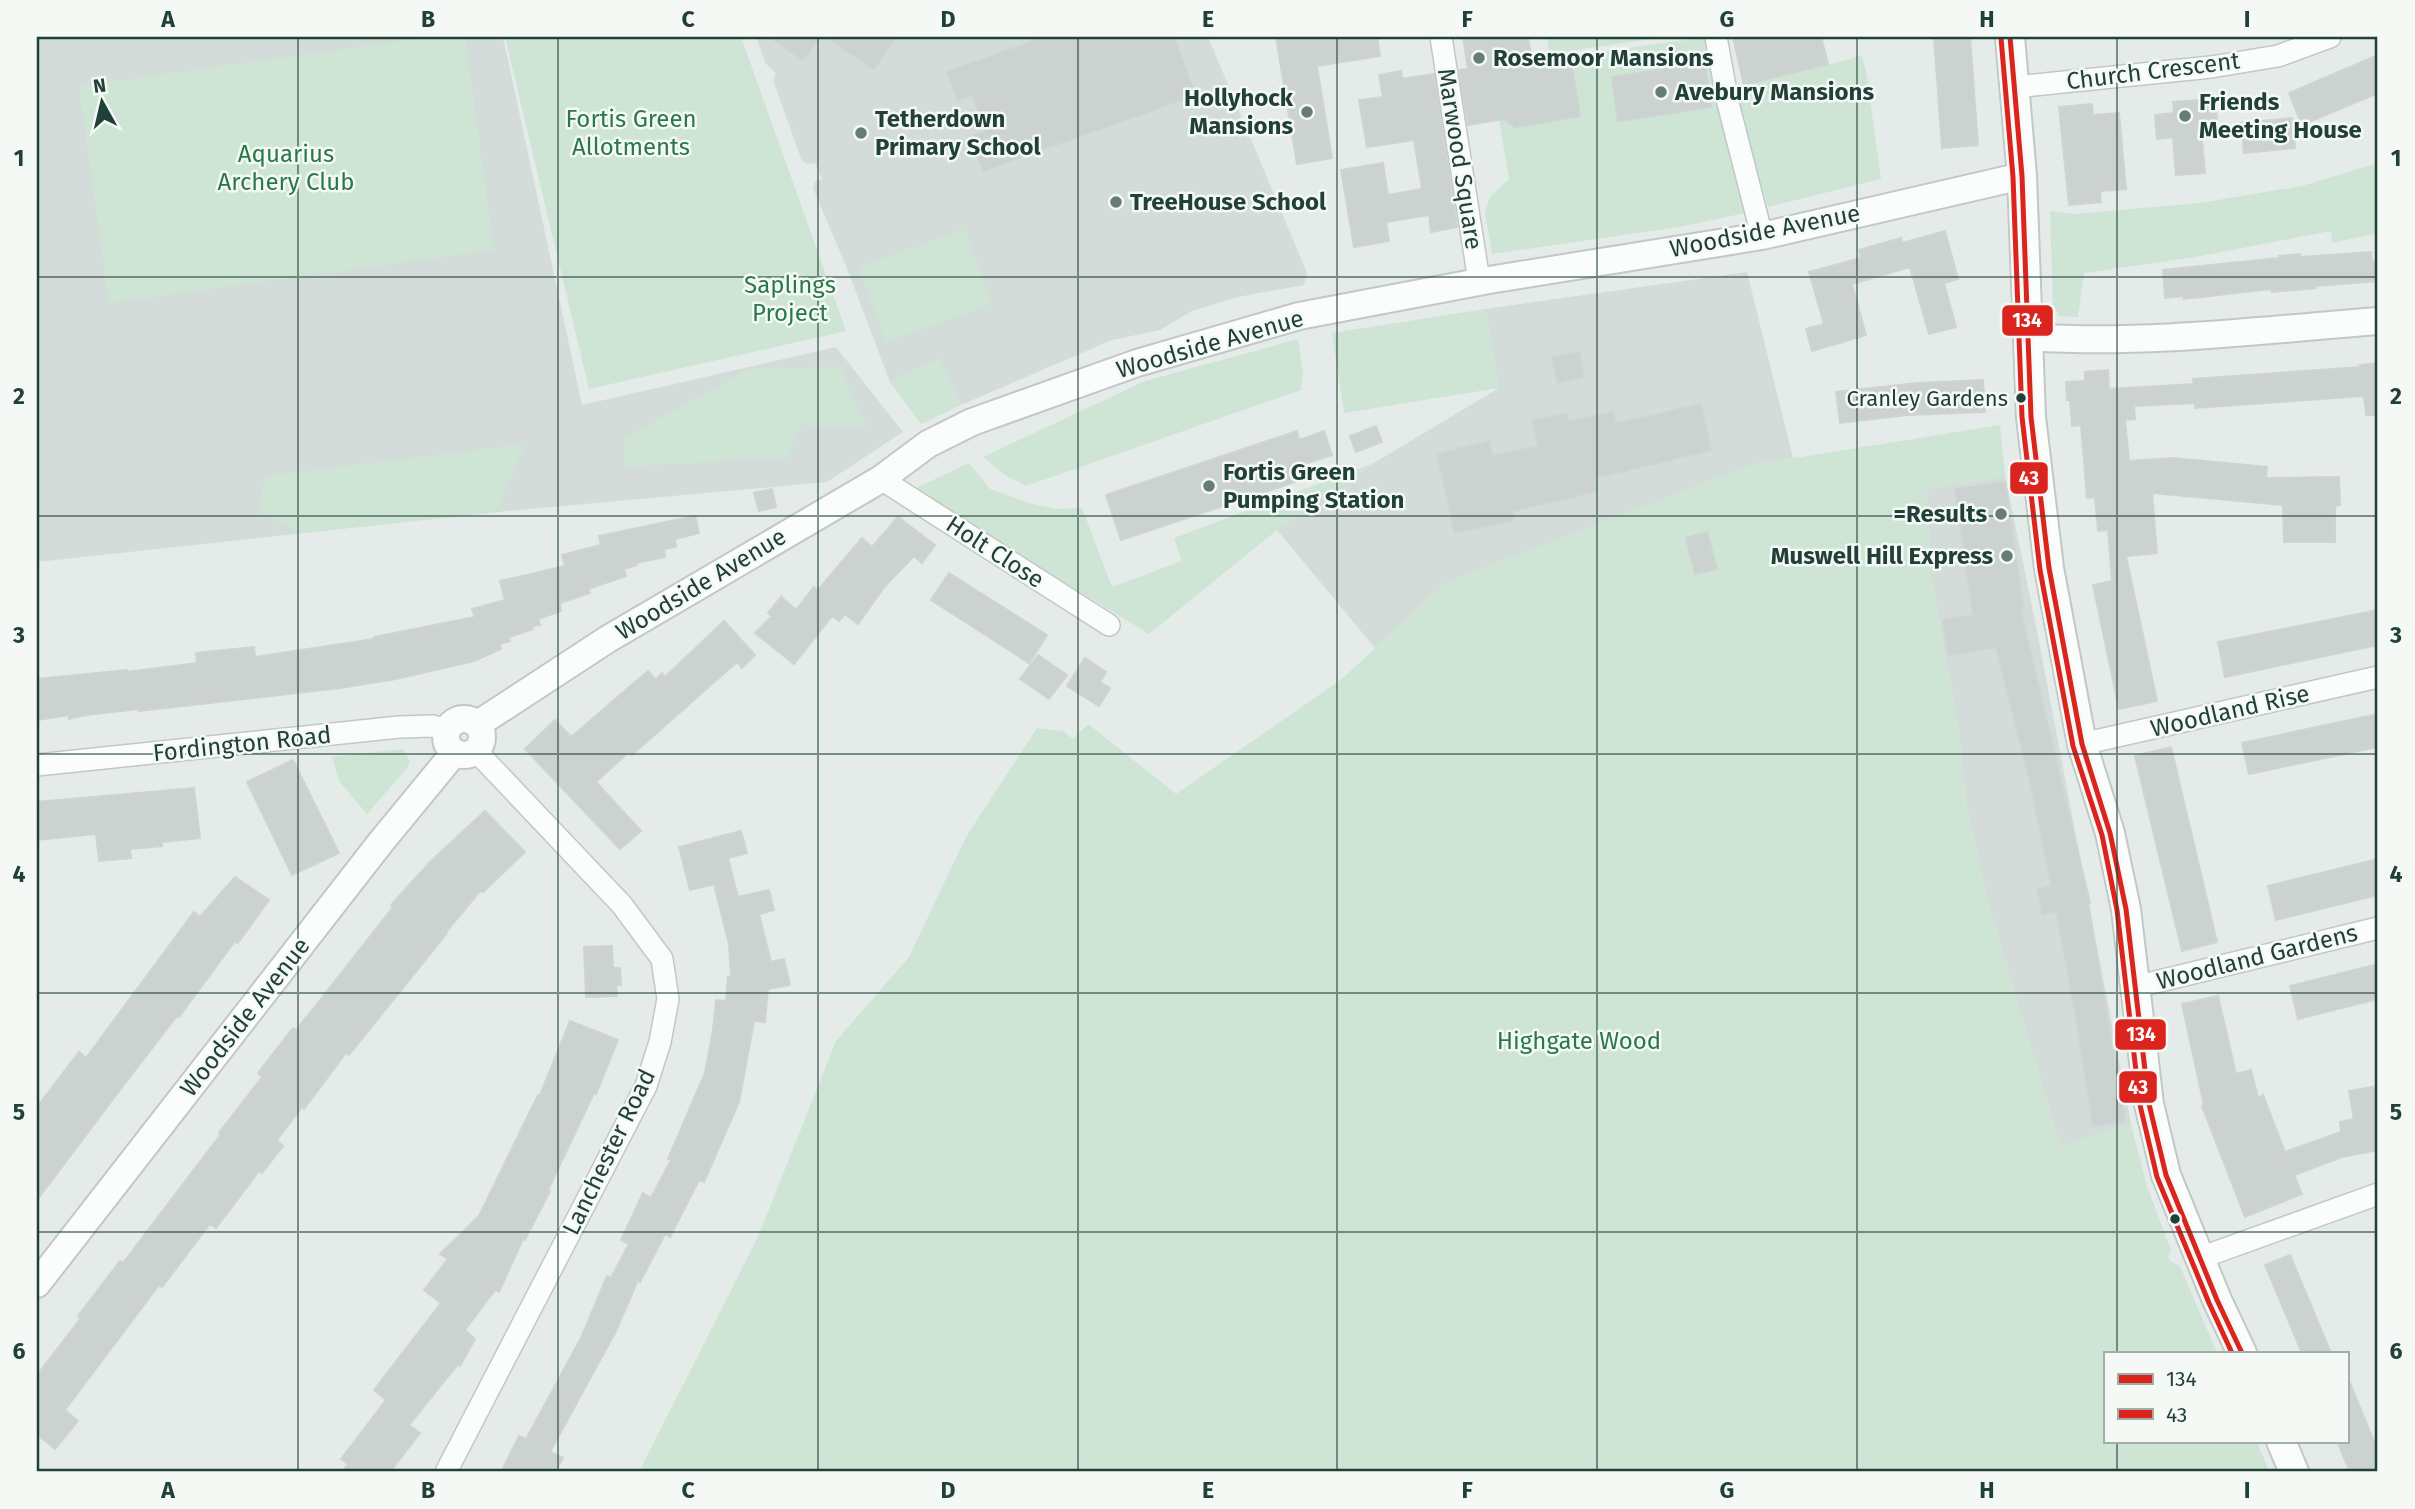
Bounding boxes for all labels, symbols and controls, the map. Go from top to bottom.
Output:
text: A [160,5,175,33]
text: B [421,5,435,33]
text: C [681,5,695,33]
text: D [941,5,956,33]
text: E [1202,5,1214,33]
text: F [1461,5,1473,33]
text: G [1720,5,1734,33]
text: H [1979,5,1995,33]
text: I [2244,5,2250,33]
place label: Rosemoor Mansions [1493,44,1714,72]
street label: Church Crescent [2065,46,2242,96]
marker: Rosemoor Mansions [1471,50,1487,66]
north arrow [66,66,136,136]
street label: Marwood Square [1432,66,1488,252]
text: N [92,73,108,98]
place label: Avebury Mansions [1674,78,1874,106]
place label: Hollyhock Mansions [1184,84,1294,140]
marker: Avebury Mansions [1653,84,1669,100]
place label: Friends Meeting House [2199,88,2362,144]
marker: Hollyhock Mansions [1299,104,1315,120]
park label: Fortis Green Allotments [565,105,697,161]
place label: Tetherdown Primary School [875,105,1042,161]
marker: Friends Meeting House [2177,108,2193,124]
marker: Tetherdown Primary School [853,125,869,141]
park label: Aquarius Archery Club [218,140,354,196]
text: 1 [14,144,24,172]
text: 1 [2391,144,2401,172]
place label: TreeHouse School [1130,188,1327,216]
marker: TreeHouse School [1108,194,1124,210]
street label: Woodside Avenue [1667,199,1863,263]
park label: Saplings Project [744,271,836,327]
street label: Woodside Avenue [1113,304,1307,384]
line badge: 134 [2001,304,2054,337]
text: 134 [2012,309,2042,332]
text: 2 [13,382,25,410]
text: 2 [2390,382,2402,410]
place label: Cranley Gardens [1847,385,2008,412]
marker: Cranley Gardens [2014,391,2028,405]
place label: Fortis Green Pumping Station [1223,458,1404,514]
line badge: 43 [2009,461,2049,495]
text: 43 [2019,467,2039,490]
marker: Fortis Green Pumping Station [1201,478,1217,494]
place label: =Results [1894,500,1987,528]
marker: =Results [1993,506,2009,522]
street label: Holt Close [941,510,1049,594]
street label: Woodside Avenue [611,522,791,646]
place label: Muswell Hill Express [1771,542,1993,570]
marker: Muswell Hill Express [1999,548,2015,564]
text: 3 [12,621,25,649]
text: 3 [2389,621,2402,649]
street label: Woodland Rise [2148,679,2312,743]
street label: Fordington Road [151,721,333,767]
text: 4 [13,860,26,888]
text: 4 [2390,860,2403,888]
street label: Woodland Gardens [2154,918,2360,996]
street label: Woodside Avenue [174,932,316,1102]
line badge: 134 [2114,1018,2167,1051]
text: 134 [2126,1023,2156,1046]
park label: Highgate Wood [1497,1027,1661,1055]
street label: Lanchester Road [557,1065,661,1239]
line badge: 43 [2118,1070,2158,1104]
text: 43 [2128,1076,2148,1099]
text: 5 [13,1098,25,1126]
text: 5 [2390,1098,2402,1126]
unlabelled marker [2168,1212,2182,1226]
text: 6 [13,1337,26,1365]
text: 6 [2390,1337,2403,1365]
legend [2104,1352,2348,1442]
text: 134 [2166,1366,2197,1392]
text: 43 [2166,1402,2187,1428]
text: A [160,1476,175,1504]
text: B [421,1476,435,1504]
text: C [681,1476,695,1504]
text: D [941,1476,956,1504]
text: E [1202,1476,1214,1504]
text: F [1461,1476,1473,1504]
text: G [1720,1476,1734,1504]
text: H [1979,1476,1995,1504]
text: I [2244,1476,2250,1504]

